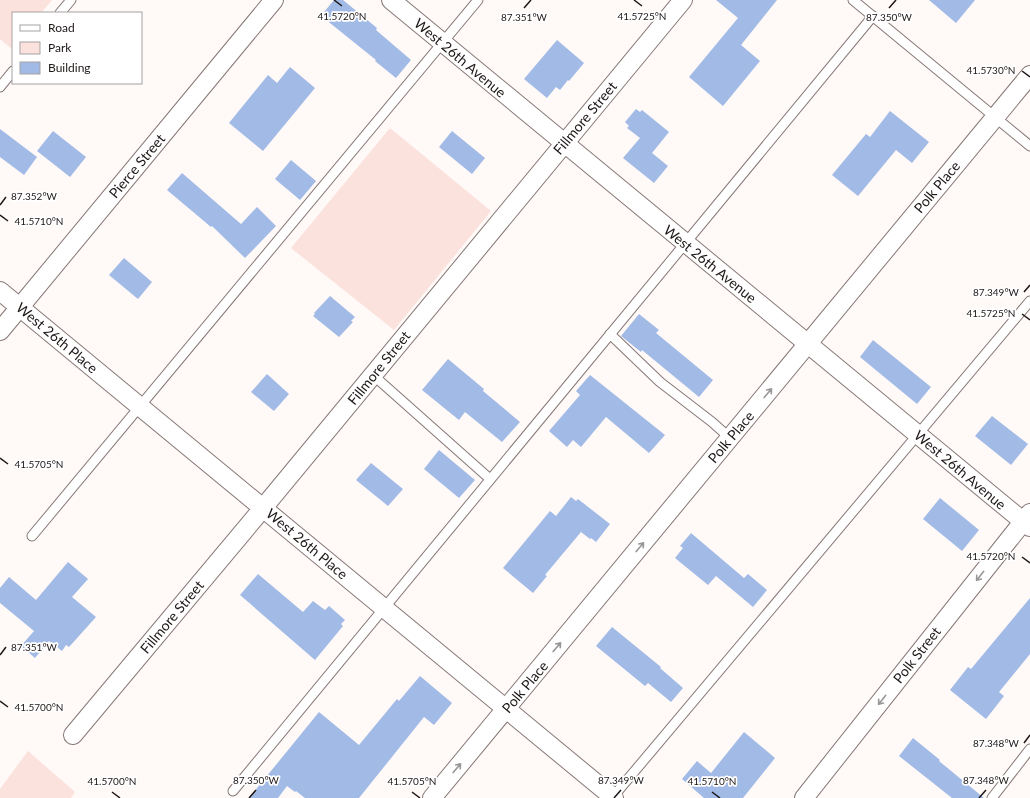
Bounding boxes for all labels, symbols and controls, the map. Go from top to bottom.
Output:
text: 41.5720°N [318,10,366,22]
text: 41.5725°N [618,10,666,22]
text: 87.351°W [501,11,548,23]
text: 87.350°W [866,11,913,23]
legend [12,12,142,84]
street label: West 26th Avenue [411,14,510,101]
text: Road [48,20,75,35]
text: Park [48,40,72,55]
text: Building [48,60,91,75]
text: 41.5730°N [967,64,1015,76]
street label: Fillmore Street [549,78,620,158]
street label: Pierce Street [105,130,168,201]
street label: Polk Place [910,157,963,216]
text: 87.352°W [11,190,58,202]
text: 41.5710°N [15,215,63,227]
street label: West 26th Avenue [661,221,760,306]
text: 87.349°W [973,286,1020,298]
street label: West 26th Place [13,299,101,377]
text: 41.5725°N [967,307,1015,319]
street label: Fillmore Street [344,327,414,408]
one-way arrow [763,387,772,398]
street label: Polk Place [704,407,757,466]
street label: West 26th Avenue [911,426,1010,513]
text: 41.5705°N [15,458,63,470]
street label: West 26th Place [263,505,351,583]
one-way arrow [636,541,645,552]
text: 41.5720°N [967,550,1015,562]
one-way arrow [975,570,984,581]
street label: Fillmore Street [136,577,207,657]
street label: Polk Street [889,623,944,686]
text: 87.351°W [11,641,58,653]
one-way arrow [553,641,562,652]
street label: Polk Place [498,657,551,716]
one-way arrow [877,694,886,705]
text: 41.5700°N [15,701,63,713]
text: 87.348°W [973,737,1020,749]
one-way arrow [452,763,461,773]
text: 87.350°W [233,774,280,786]
text: 87.349°W [598,774,645,786]
text: 87.348°W [963,774,1010,786]
text: 41.5700°N [88,775,136,787]
text: 41.5705°N [388,775,436,787]
text: 41.5710°N [688,775,736,787]

